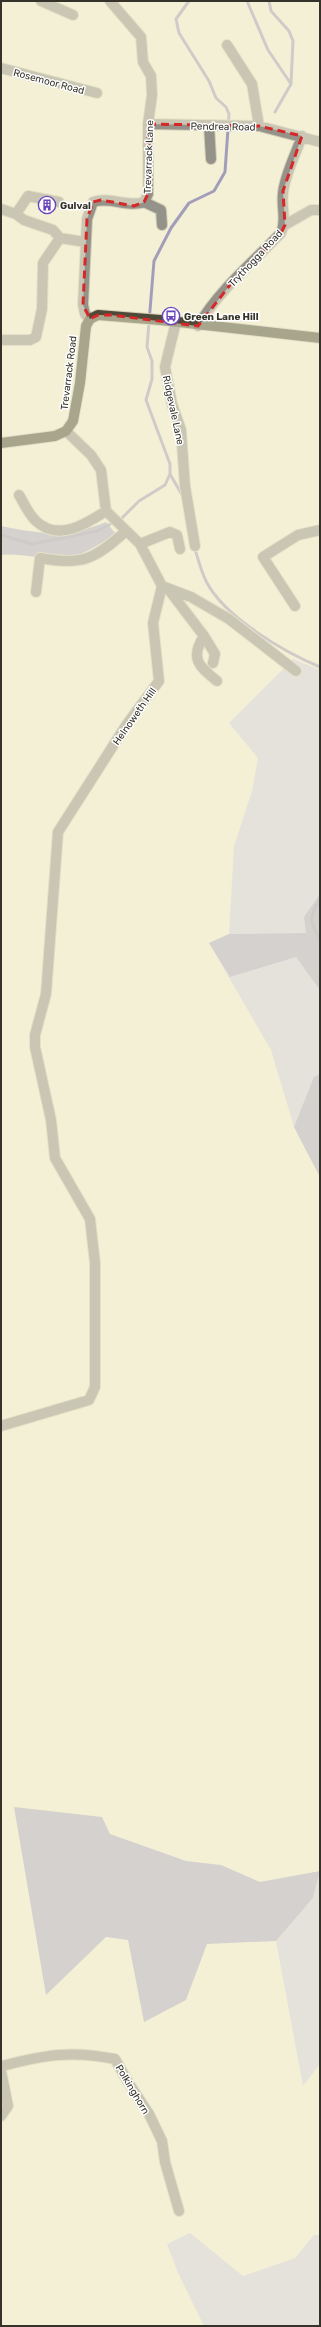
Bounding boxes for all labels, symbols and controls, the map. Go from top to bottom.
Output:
street label: Rosemoor Road [12,67,86,97]
street label: Trevarrack Lane [142,120,156,194]
street label: Pendrea Road [190,120,256,134]
building icon: Gulval [37,195,57,215]
place label: Gulval [60,200,91,212]
street label: Trythogga Road [226,228,285,290]
bus stop icon: Green Lane Hill [161,306,181,326]
place label: Green Lane Hill [184,311,259,323]
street label: Trevarrack Road [58,335,80,411]
street label: Ridgevale Lane [160,374,186,446]
street label: Helnoweth Hill [111,686,159,748]
street label: Polkinghorn [113,2062,152,2117]

